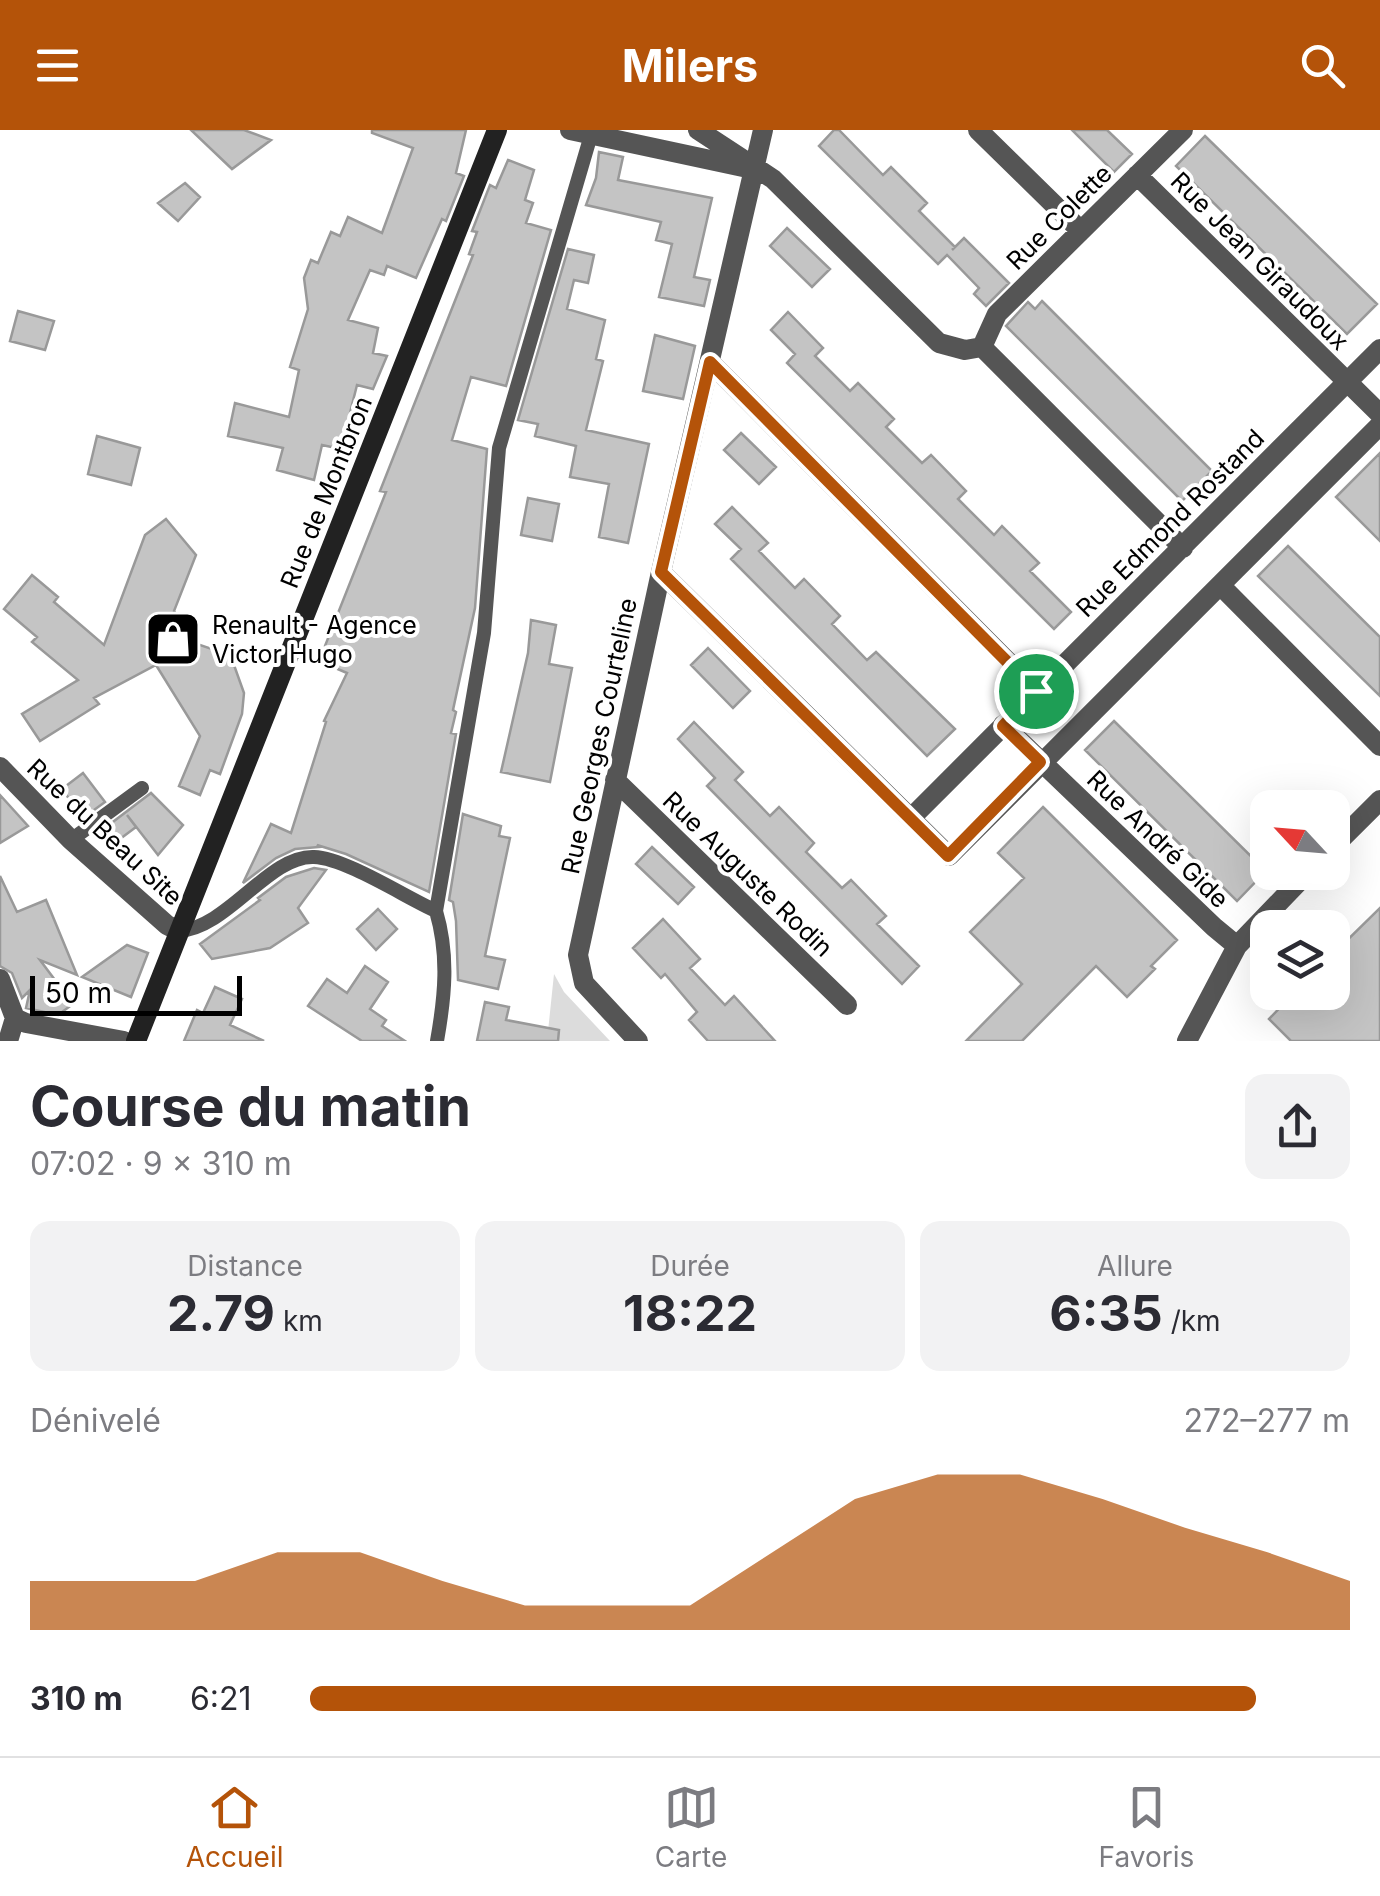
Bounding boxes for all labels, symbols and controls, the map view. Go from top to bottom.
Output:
icon: menu [30,38,85,93]
text: Milers [622,38,758,93]
icon: search [1295,38,1350,93]
street label: Rue Colette [1000,158,1118,276]
street label: Rue Jean Giraudoux [1165,166,1355,356]
street label: Rue de Montbron [274,392,378,592]
street label: Rue Edmond Rostand [1070,423,1270,623]
street label: Rue Georges Courteline [555,595,643,877]
shop icon: Renault - Agence Victor Hugo [143,609,203,669]
place label: Renault - Agence Victor Hugo [212,610,417,669]
pin [994,649,1079,734]
icon: arrive [1009,664,1064,719]
street label: Rue du Beau Site [21,752,189,912]
street label: Rue André Gide [1081,764,1235,914]
street label: Rue Auguste Rodin [657,785,839,963]
north arrow [1250,790,1350,890]
map controls [1250,790,1350,1010]
button: layers [1250,910,1350,1010]
scale bar [30,971,242,1016]
text: 50 m [45,976,112,1010]
text: Course du matin [30,1073,471,1139]
button: share [1245,1074,1350,1179]
text: 07:02 · 9 × 310 m [30,1144,292,1183]
text: Distance [187,1249,303,1283]
text: Durée [650,1249,730,1283]
text: Allure [1097,1249,1173,1283]
text: 2.79 [167,1283,275,1343]
text: 18:22 [623,1283,757,1343]
text: 6:35 [1049,1283,1163,1343]
text: km [275,1304,323,1338]
text: /km [1163,1304,1221,1338]
text: Dénivelé [30,1401,161,1440]
text: 272–277 m [1183,1401,1350,1440]
text: 310 m [30,1679,123,1718]
text: 6:21 [190,1679,252,1718]
tab: Accueil [186,1780,283,1874]
tab: Carte [655,1780,727,1874]
tab: Favoris [1099,1780,1194,1874]

